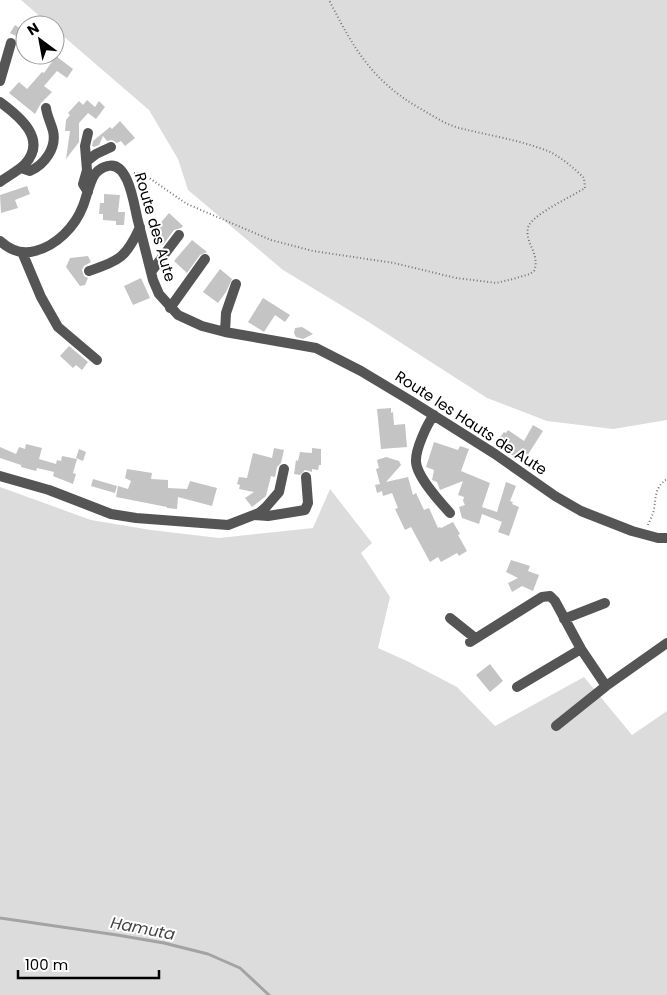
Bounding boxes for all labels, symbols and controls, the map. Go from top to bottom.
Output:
north arrow [15,15,65,65]
text: N [23,18,43,40]
street label: Route des Aute [130,170,181,284]
street label: Route les Hauts de Aute [391,366,551,480]
water label: Hamuta [109,911,177,946]
scale bar [18,948,159,980]
text: 100 m [25,954,68,975]

